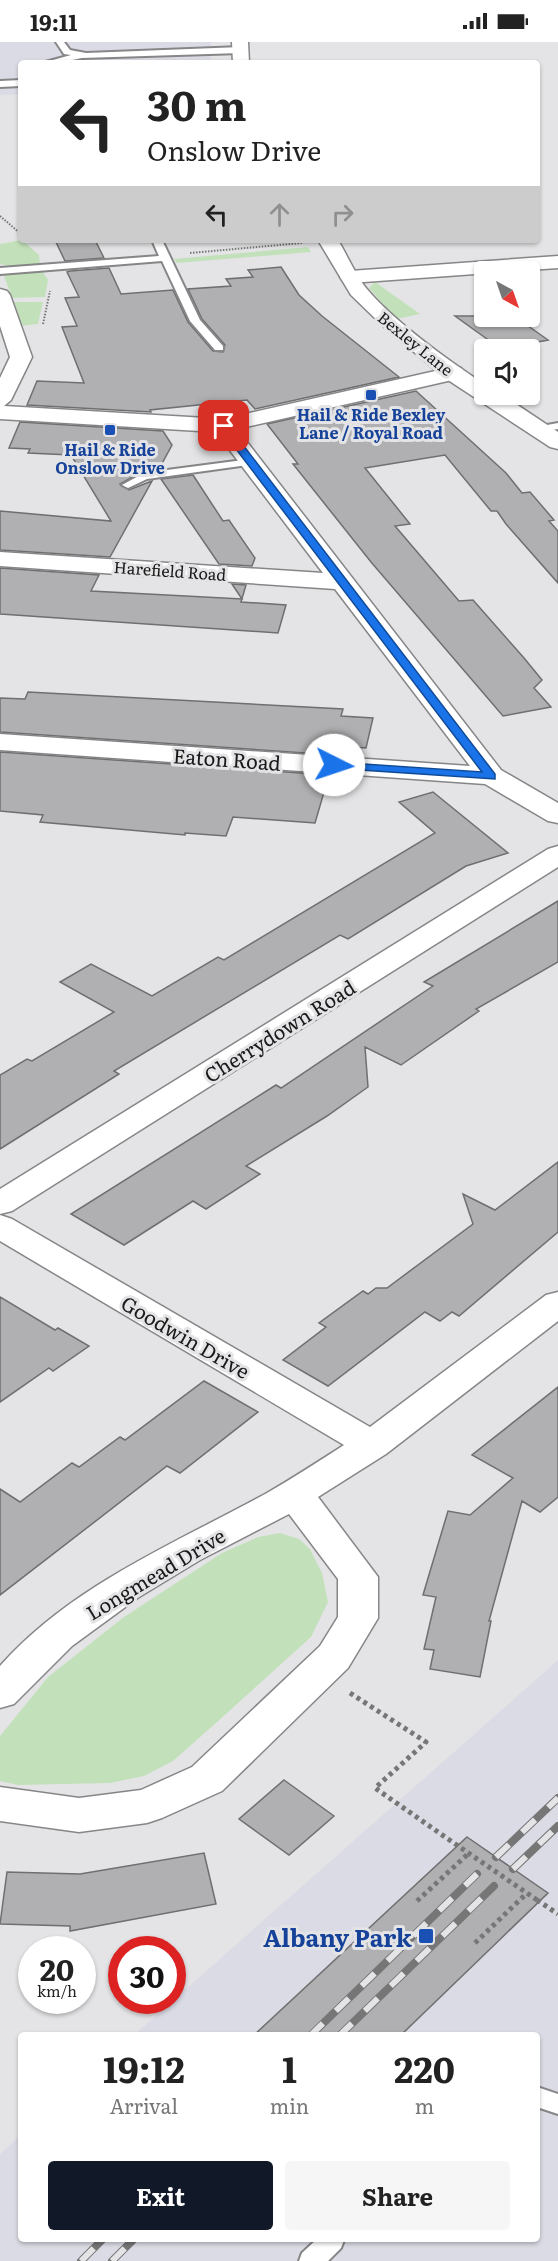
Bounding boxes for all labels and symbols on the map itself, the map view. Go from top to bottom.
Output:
north arrow [474,261,540,327]
street label: Bexley Lane [373,305,459,381]
marker: Hail & Ride Bexley Lane / Royal Road [364,388,378,402]
pin [198,400,249,451]
place label: Hail & Ride Bexley Lane / Royal Road [297,402,445,444]
marker: Hail & Ride Onslow Drive [103,423,117,437]
place label: Hail & Ride Onslow Drive [55,437,165,479]
street label: Harefield Road [113,554,227,586]
position arrow [302,733,366,797]
street label: Eaton Road [172,739,282,777]
street label: Cherrydown Road [197,971,361,1089]
street label: Goodwin Drive [116,1287,256,1385]
street label: Longmead Drive [80,1520,230,1626]
place label: Albany Park [263,1919,413,1954]
marker: Albany Park [417,1927,435,1945]
speed limit sign: 30 [108,1936,186,2014]

